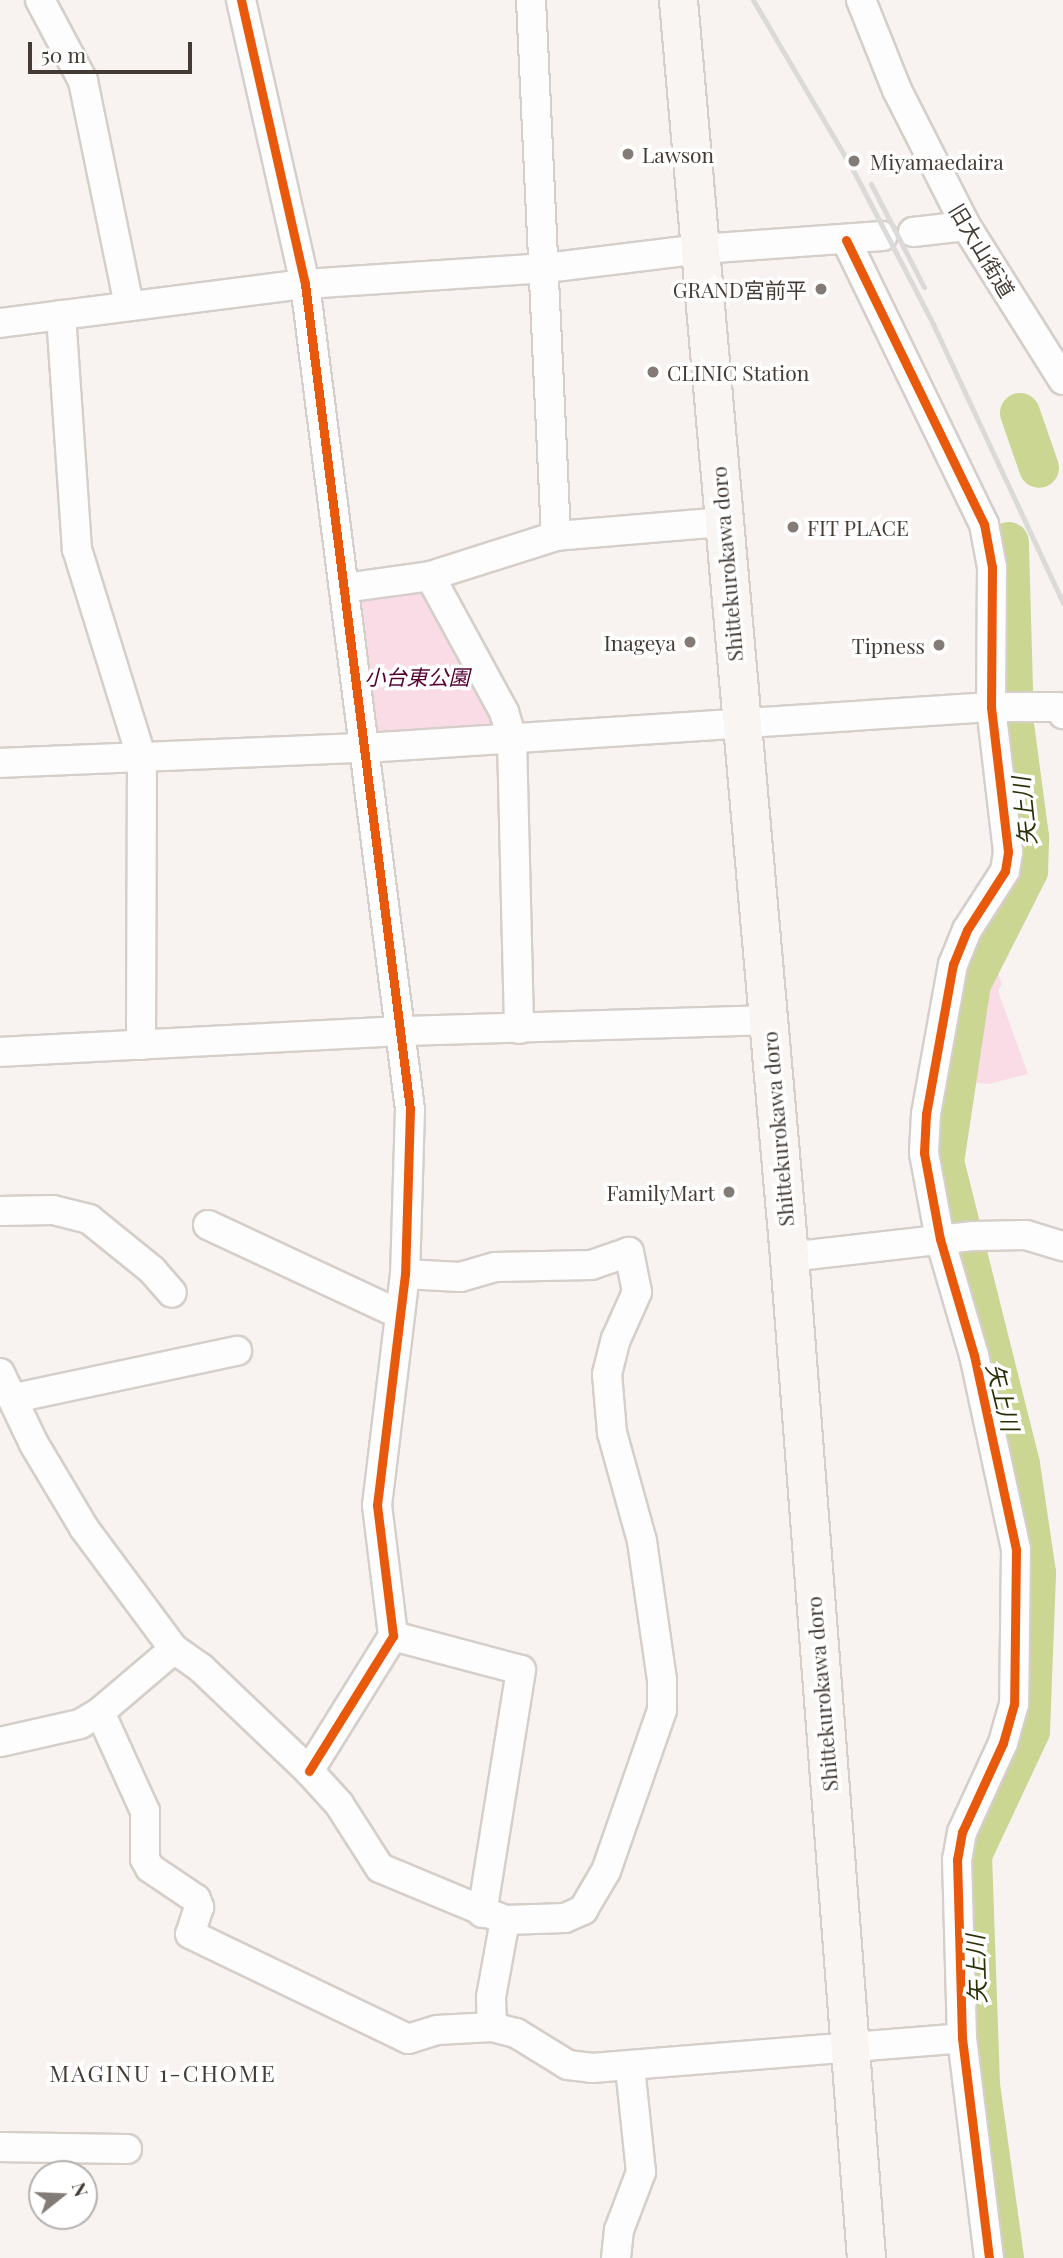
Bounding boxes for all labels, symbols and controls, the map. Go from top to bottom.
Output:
scale bar [32,28,196,72]
text: 50 m [41,40,86,68]
place label: Lawson [642,141,714,167]
marker: Lawson [620,146,636,162]
place label: Miyamaedaira [870,148,1004,174]
marker: Miyamaedaira [844,151,864,171]
street label: 旧大山街道 [945,199,1021,301]
place label: GRAND宮前平 [673,276,807,302]
marker: GRAND宮前平 [813,281,829,297]
place label: CLINIC Station [667,359,809,385]
marker: CLINIC Station [645,364,661,380]
street label: Shittekurokawa doro [705,465,747,663]
place label: FIT PLACE [807,514,909,540]
marker: FIT PLACE [785,519,801,535]
place label: Inageya [604,629,676,655]
place label: Tipness [852,632,925,658]
marker: Inageya [682,634,698,650]
marker: Tipness [931,637,947,653]
park label: 小台東公園 [365,663,469,689]
water label: 矢上川 [1007,775,1041,847]
street label: Shittekurokawa doro [756,1030,798,1228]
place label: FamilyMart [606,1179,715,1205]
marker: FamilyMart [721,1184,737,1200]
water label: 矢上川 [981,1360,1025,1434]
street label: Shittekurokawa doro [800,1595,842,1793]
water label: 矢上川 [961,1934,991,2004]
district label: MAGINU 1-CHOME [51,2059,275,2087]
north arrow [28,2160,98,2230]
text: N [67,2179,96,2200]

